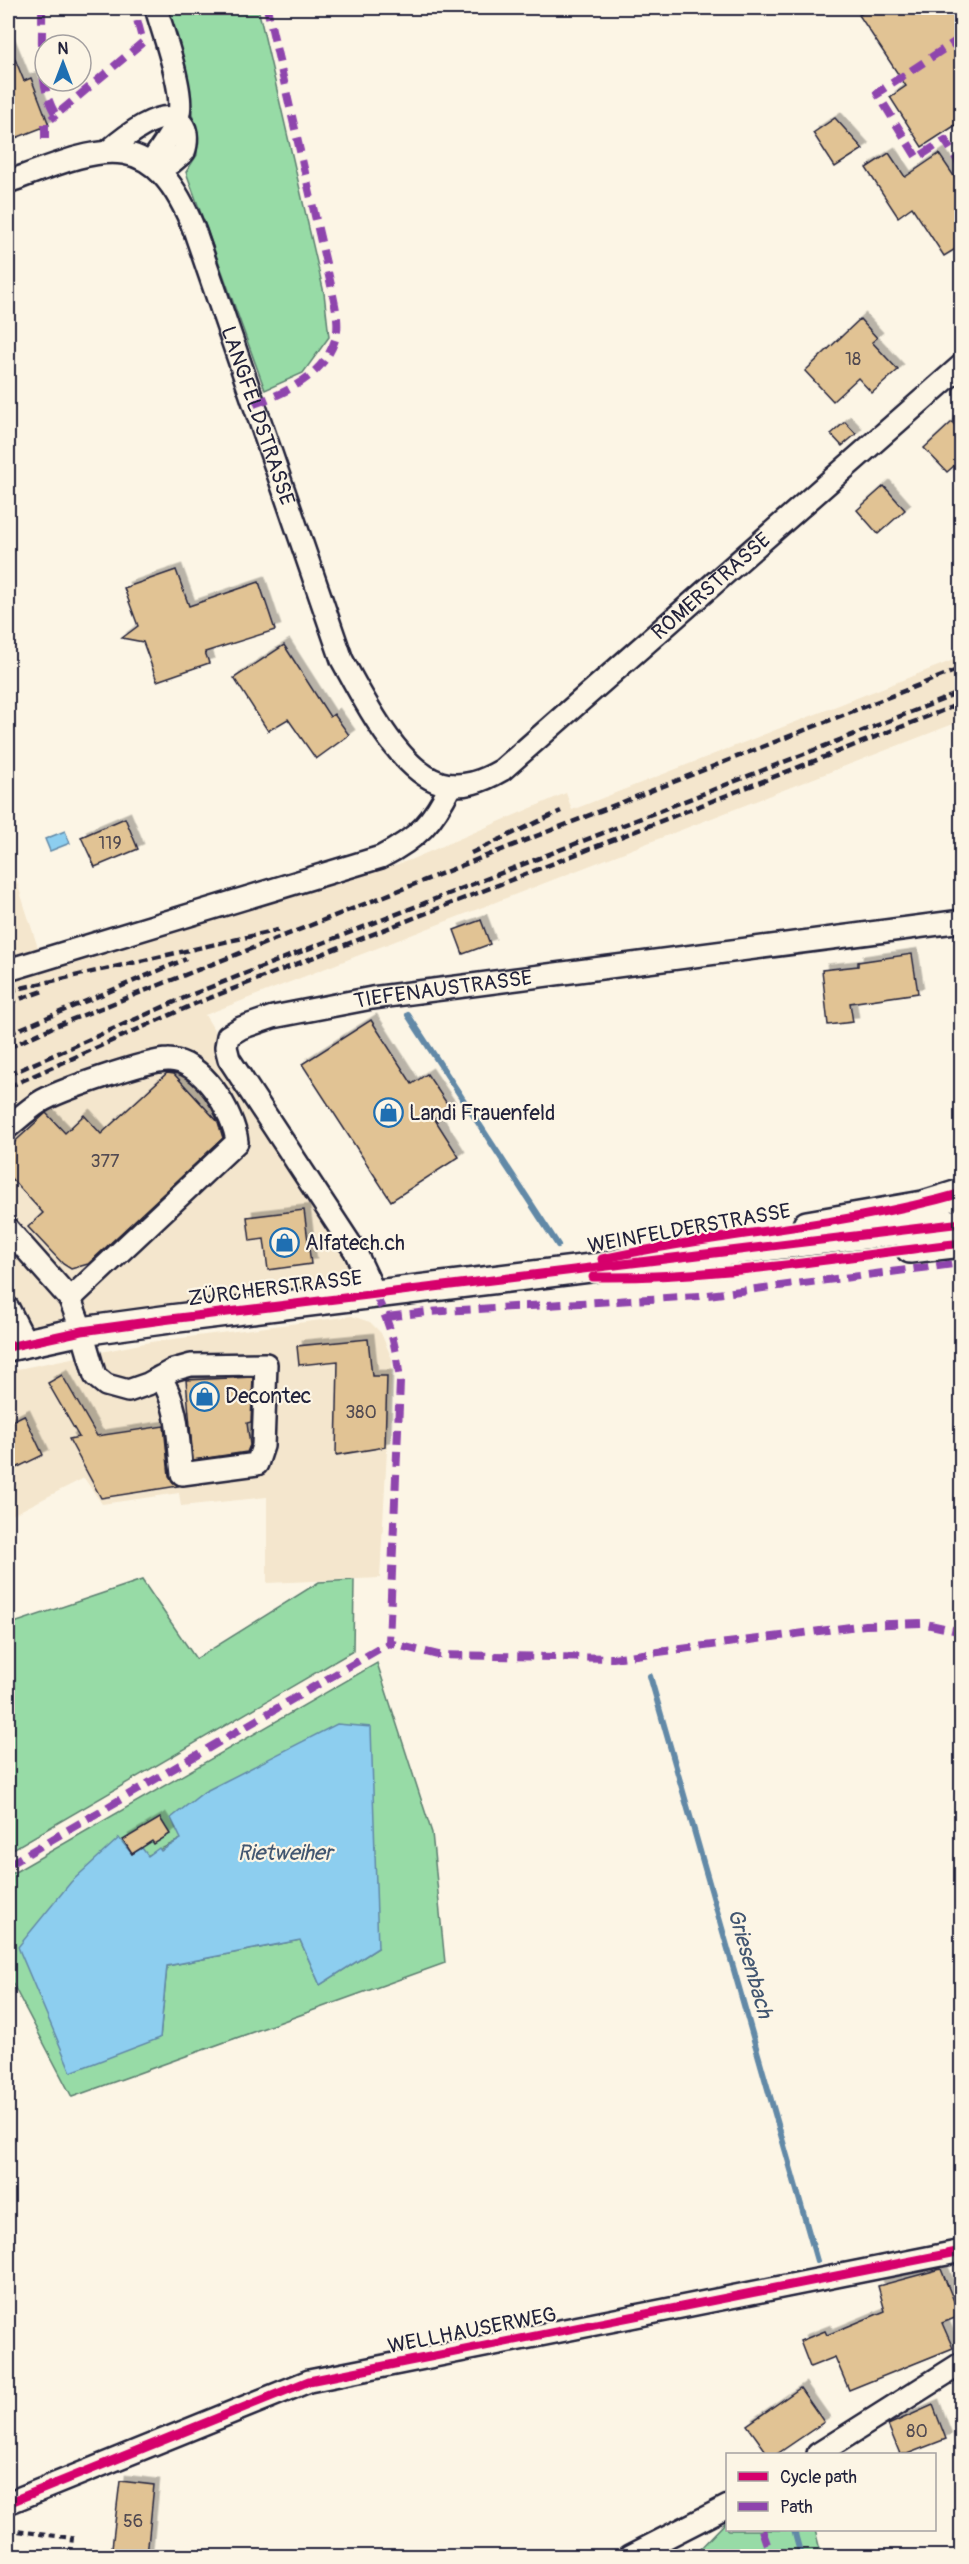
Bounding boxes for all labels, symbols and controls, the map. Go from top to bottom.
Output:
north arrow [33,33,93,93]
text: N [58,39,69,59]
street label: LANGFELDSTRASSE [214,323,301,509]
house number: 18 [845,348,861,371]
street label: RÖMERSTRASSE [646,527,776,646]
house number: 119 [98,832,122,855]
street label: TIEFENAUSTRASSE [352,964,534,1015]
shop icon: Landi Frauenfeld [372,1097,404,1129]
place label: Landi Frauenfeld [409,1100,555,1127]
house number: 377 [90,1150,120,1173]
street label: WEINFELDERSTRASSE [585,1197,793,1260]
shop icon: Alfatech.ch [268,1227,300,1259]
place label: Alfatech.ch [305,1230,405,1257]
street label: ZÜRCHERSTRASSE [186,1264,364,1313]
shop icon: Decontec [188,1380,220,1412]
place label: Decontec [225,1383,311,1410]
house number: 380 [345,1401,377,1424]
water label: Rietweiher [238,1839,336,1867]
water label: Griesenbach [721,1905,779,2023]
street label: WELLHAUSERWEG [385,2301,559,2360]
house number: 80 [906,2420,928,2443]
legend [726,2453,936,2531]
text: Cycle path [780,2466,857,2489]
text: Path [780,2496,813,2519]
house number: 56 [123,2510,143,2533]

